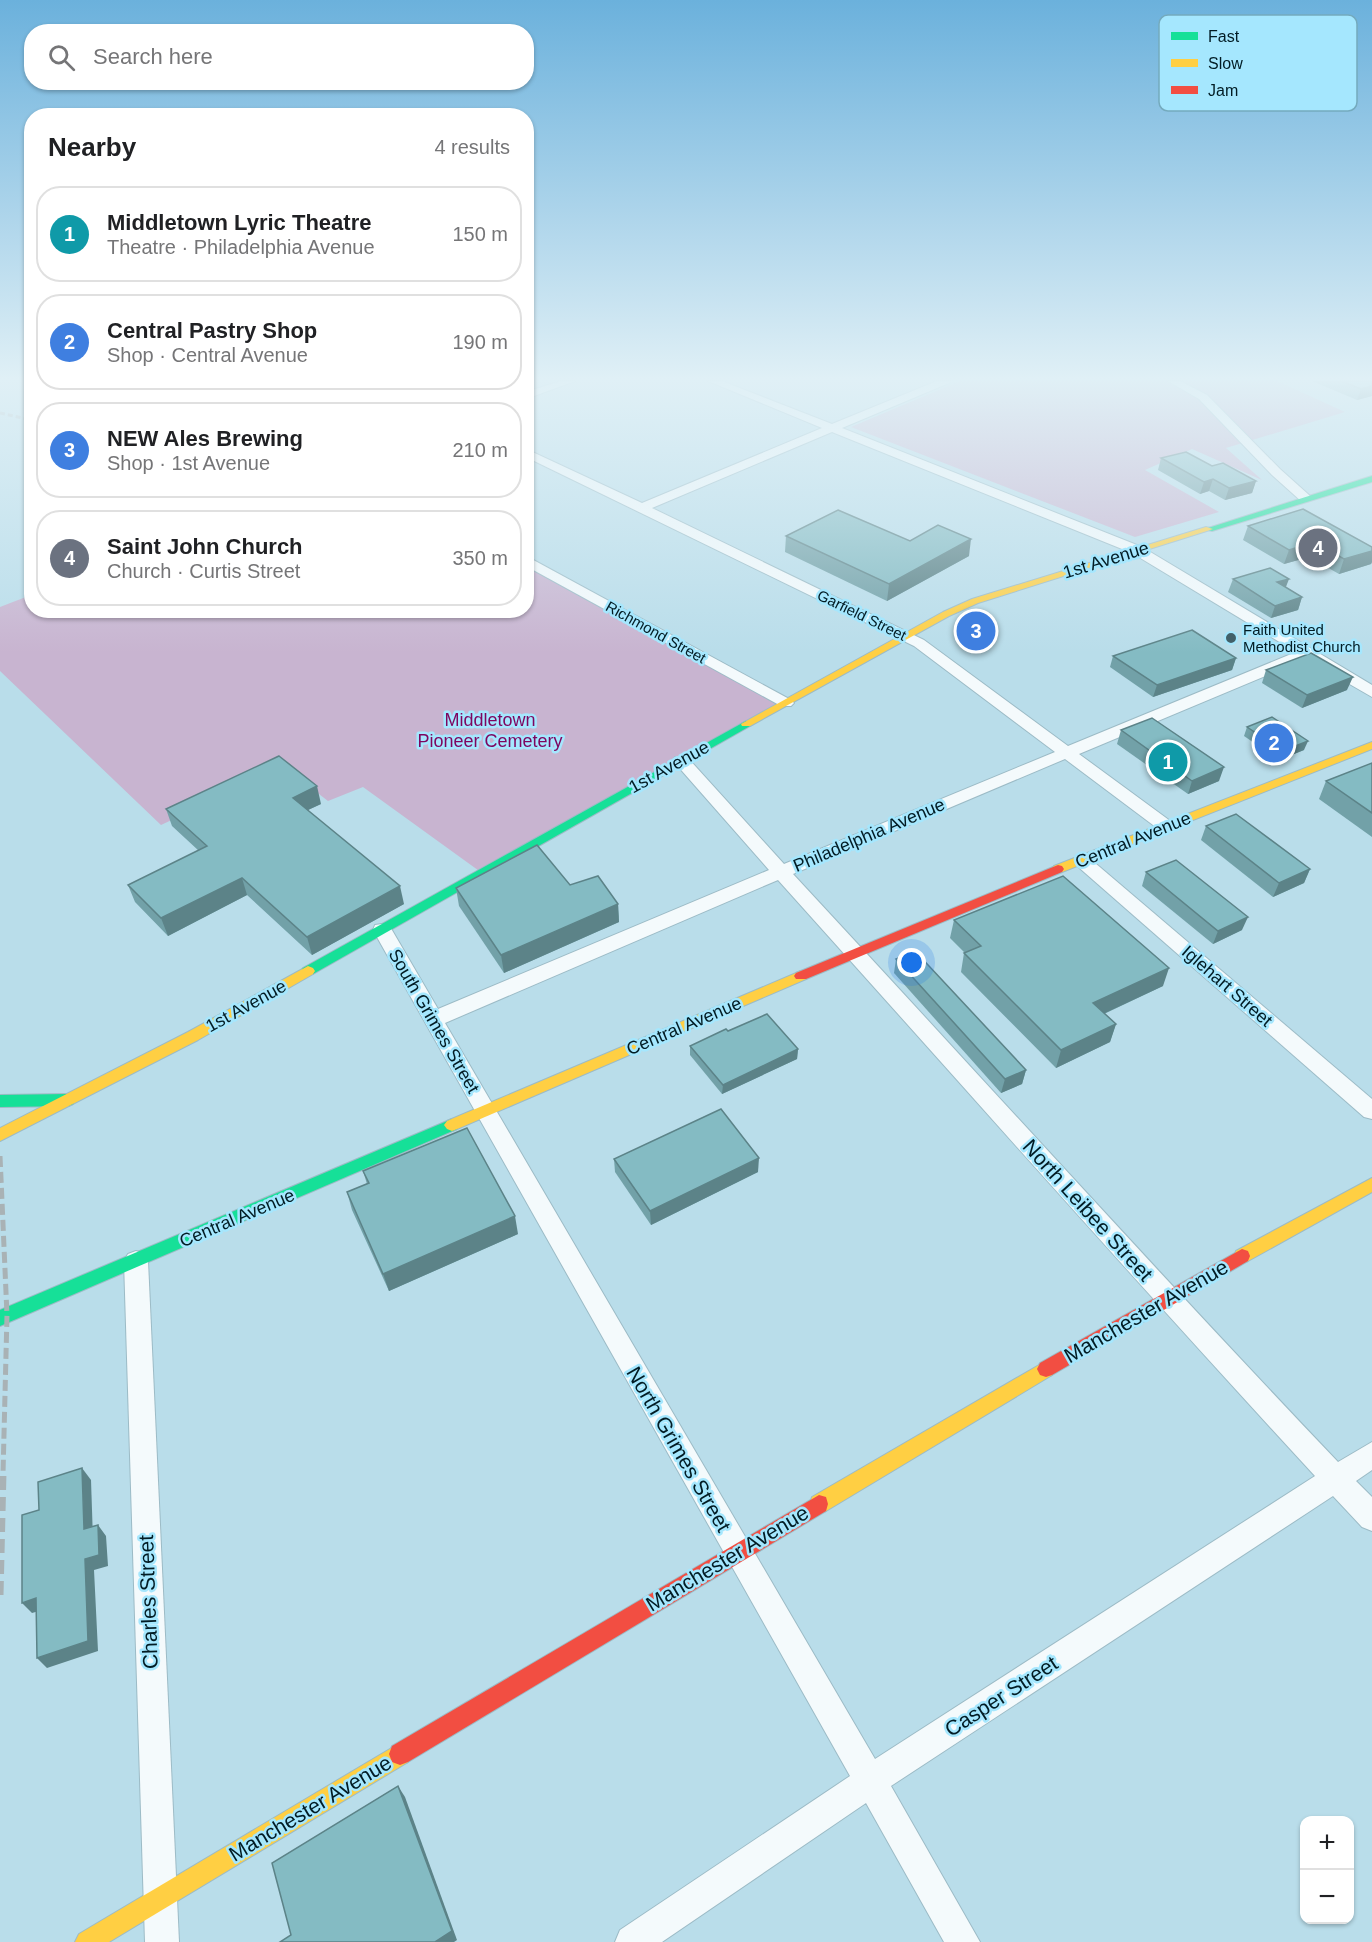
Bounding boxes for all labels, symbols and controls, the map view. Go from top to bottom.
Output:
legend [1159,15,1357,111]
search box [24,24,534,90]
text: Fast [1208,28,1240,45]
icon: search [45,41,78,74]
text: Search here [93,44,213,69]
text: Slow [1208,55,1243,72]
text: Jam [1208,82,1238,99]
text: Nearby [48,132,136,162]
text: 4 results [434,136,510,158]
text: Middletown Lyric Theatre [107,210,371,235]
text: 1 [64,223,75,245]
text: 150 m [452,223,508,245]
text: Theatre · Philadelphia Avenue [107,236,375,258]
text: Central Pastry Shop [107,318,317,343]
text: 2 [64,331,75,353]
text: 190 m [452,331,508,353]
text: Shop · Central Avenue [107,344,308,366]
text: NEW Ales Brewing [107,426,303,451]
text: 3 [64,439,75,461]
text: 210 m [452,439,508,461]
text: Shop · 1st Avenue [107,452,270,474]
pin: 4 [1298,526,1338,570]
text: Saint John Church [107,534,303,559]
street label: 1st Avenue [1061,537,1151,583]
text: 4 [64,547,75,569]
text: 350 m [452,547,508,569]
text: Church · Curtis Street [107,560,300,582]
street label: Garfield Street [815,586,910,644]
street label: Richmond Street [603,597,710,667]
pin: 3 [956,608,996,654]
place label: Faith United Methodist Church [1243,621,1361,655]
marker: Faith United Methodist Church [1224,631,1238,645]
park label: Middletown Pioneer Cemetery [417,710,563,751]
pin: 2 [1254,720,1294,766]
street label: 1st Avenue [625,737,713,797]
pin: 1 [1148,740,1188,784]
street label: Philadelphia Avenue [790,794,948,876]
street label: Central Avenue [1072,808,1194,872]
street label: Iglehart Street [1178,941,1276,1031]
street label: South Grimes Street [385,945,483,1097]
your location [897,948,926,977]
street label: 1st Avenue [202,976,290,1036]
street label: Central Avenue [624,993,744,1059]
street label: North Leibee Street [1019,1135,1158,1285]
street label: Central Avenue [177,1185,297,1251]
street label: Manchester Avenue [1060,1255,1232,1367]
street label: North Grimes Street [622,1362,736,1536]
street label: Manchester Avenue [642,1500,812,1616]
street label: Charles Street [134,1534,162,1669]
street label: Casper Street [940,1651,1062,1741]
street label: Manchester Avenue [225,1750,395,1866]
map controls [1300,1816,1354,1924]
button: + [1300,1816,1354,1870]
button: − [1300,1870,1354,1924]

